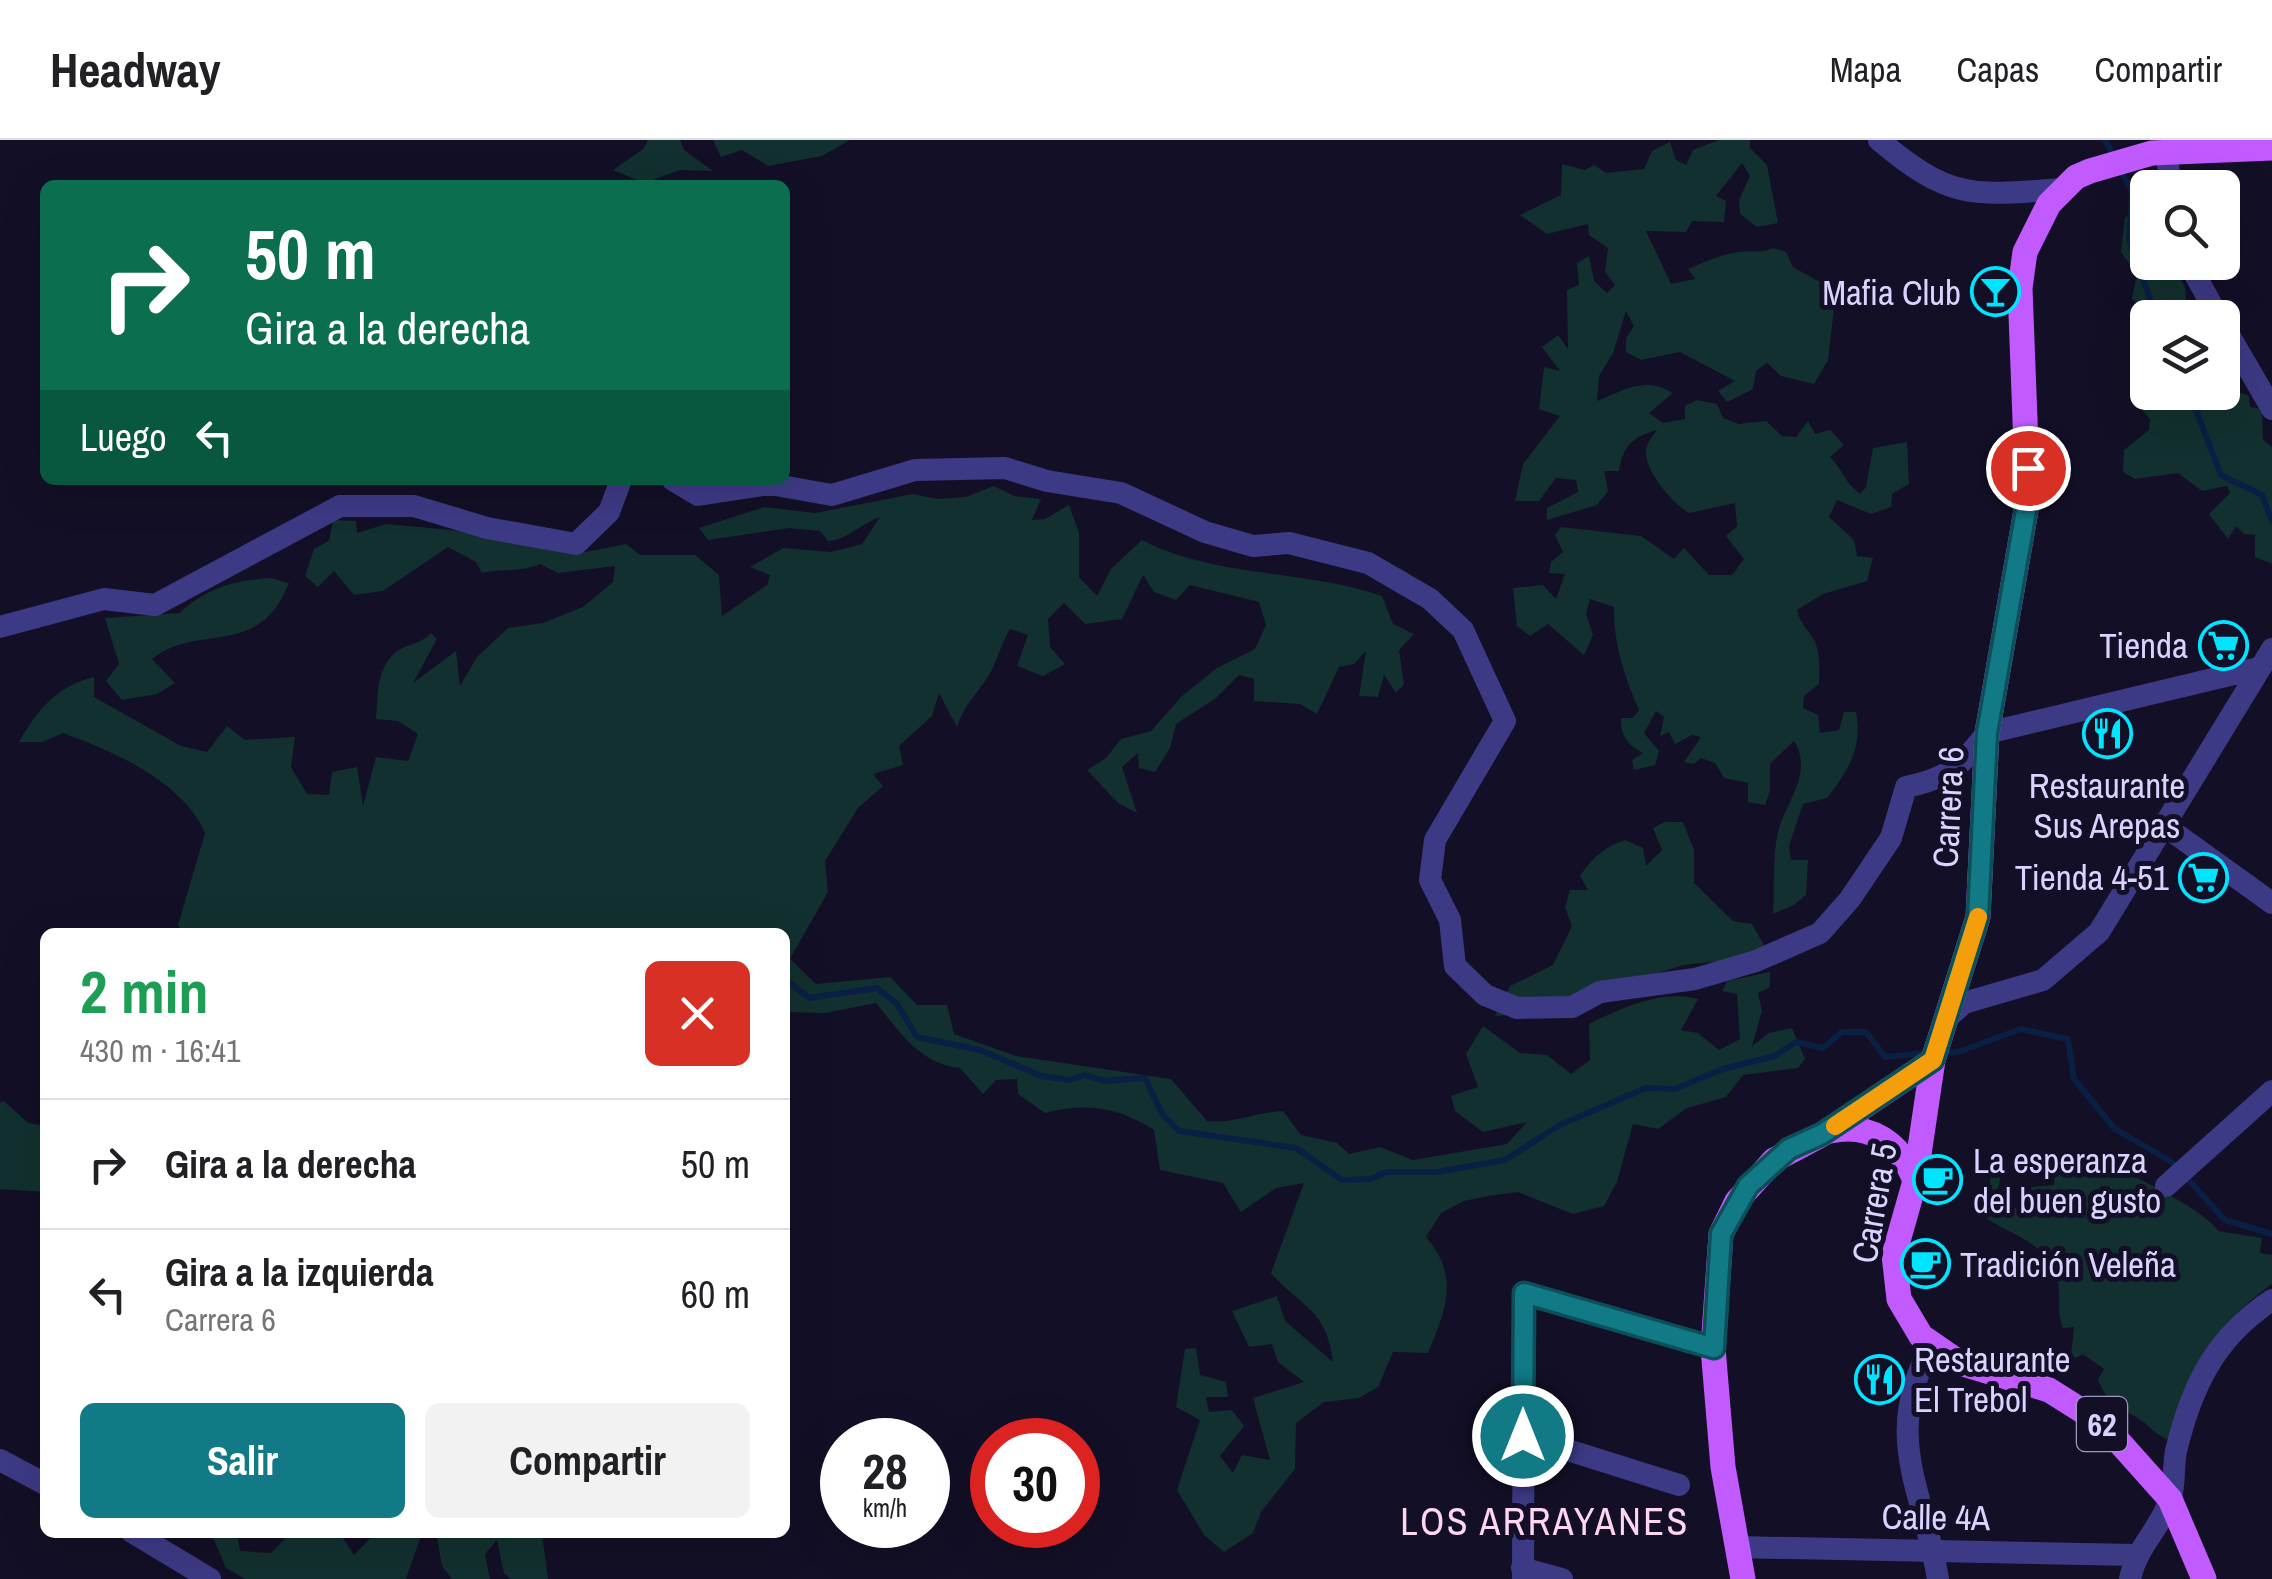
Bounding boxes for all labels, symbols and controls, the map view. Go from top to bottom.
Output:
text: Headway [50,37,221,102]
text: Mapa [1830,46,1901,93]
text: Capas [1956,46,2039,93]
text: Compartir [2094,46,2222,93]
map controls [2130,170,2240,410]
button: search [2130,170,2240,280]
text: 50 m [245,207,376,301]
icon: right [80,220,210,350]
bar icon: Mafia Club [1970,266,2022,318]
place label: Mafia Club [1822,269,1961,316]
text: Gira a la derecha [245,297,530,358]
button: layers [2130,300,2240,410]
icon: left [187,410,242,465]
text: Luego [80,412,167,463]
pin [1986,426,2071,511]
icon: arrive [2001,441,2056,496]
supermarket icon: Tienda [2197,619,2249,671]
place label: Tienda [2099,622,2188,669]
restaurant icon: Restaurante Sus Arepas [2081,707,2133,759]
street label: Carrera 6 [1921,745,1975,869]
place label: Restaurante Sus Arepas [2029,762,2185,849]
supermarket icon: Tienda 4-51 [2178,851,2230,903]
place label: Tienda 4-51 [2015,854,2169,901]
text: 2 min [80,951,209,1032]
button: close [645,961,750,1066]
text: 430 m · 16:41 [80,1029,240,1072]
icon: right [80,1137,135,1192]
place label: La esperanza del buen gusto [1973,1137,2161,1224]
text: Gira a la derecha [165,1139,416,1190]
text: 50 m [681,1139,750,1190]
street label: Carrera 5 [1840,1139,1908,1267]
cafe icon: La esperanza del buen gusto [1912,1154,1964,1206]
cafe icon: Tradición Veleña [1899,1238,1951,1290]
place label: Tradición Veleña [1960,1241,2176,1288]
text: Gira a la izquierda [165,1247,433,1298]
icon: left [80,1267,135,1322]
text: 60 m [681,1269,750,1320]
text: Carrera 6 [165,1298,276,1341]
place label: Restaurante El Trebol [1914,1336,2070,1423]
restaurant icon: Restaurante El Trebol [1853,1353,1905,1405]
position arrow [1471,1384,1575,1488]
road number: 62 [2077,1397,2127,1451]
button: Salir [80,1403,405,1518]
button: Compartir [425,1403,750,1518]
speed limit sign: 30 [970,1418,1100,1548]
text: 28 [862,1437,908,1505]
text: km/h [863,1491,907,1525]
street label: Calle 4A [1881,1493,1991,1541]
district label: LOS ARRAYANES [1400,1496,1690,1547]

